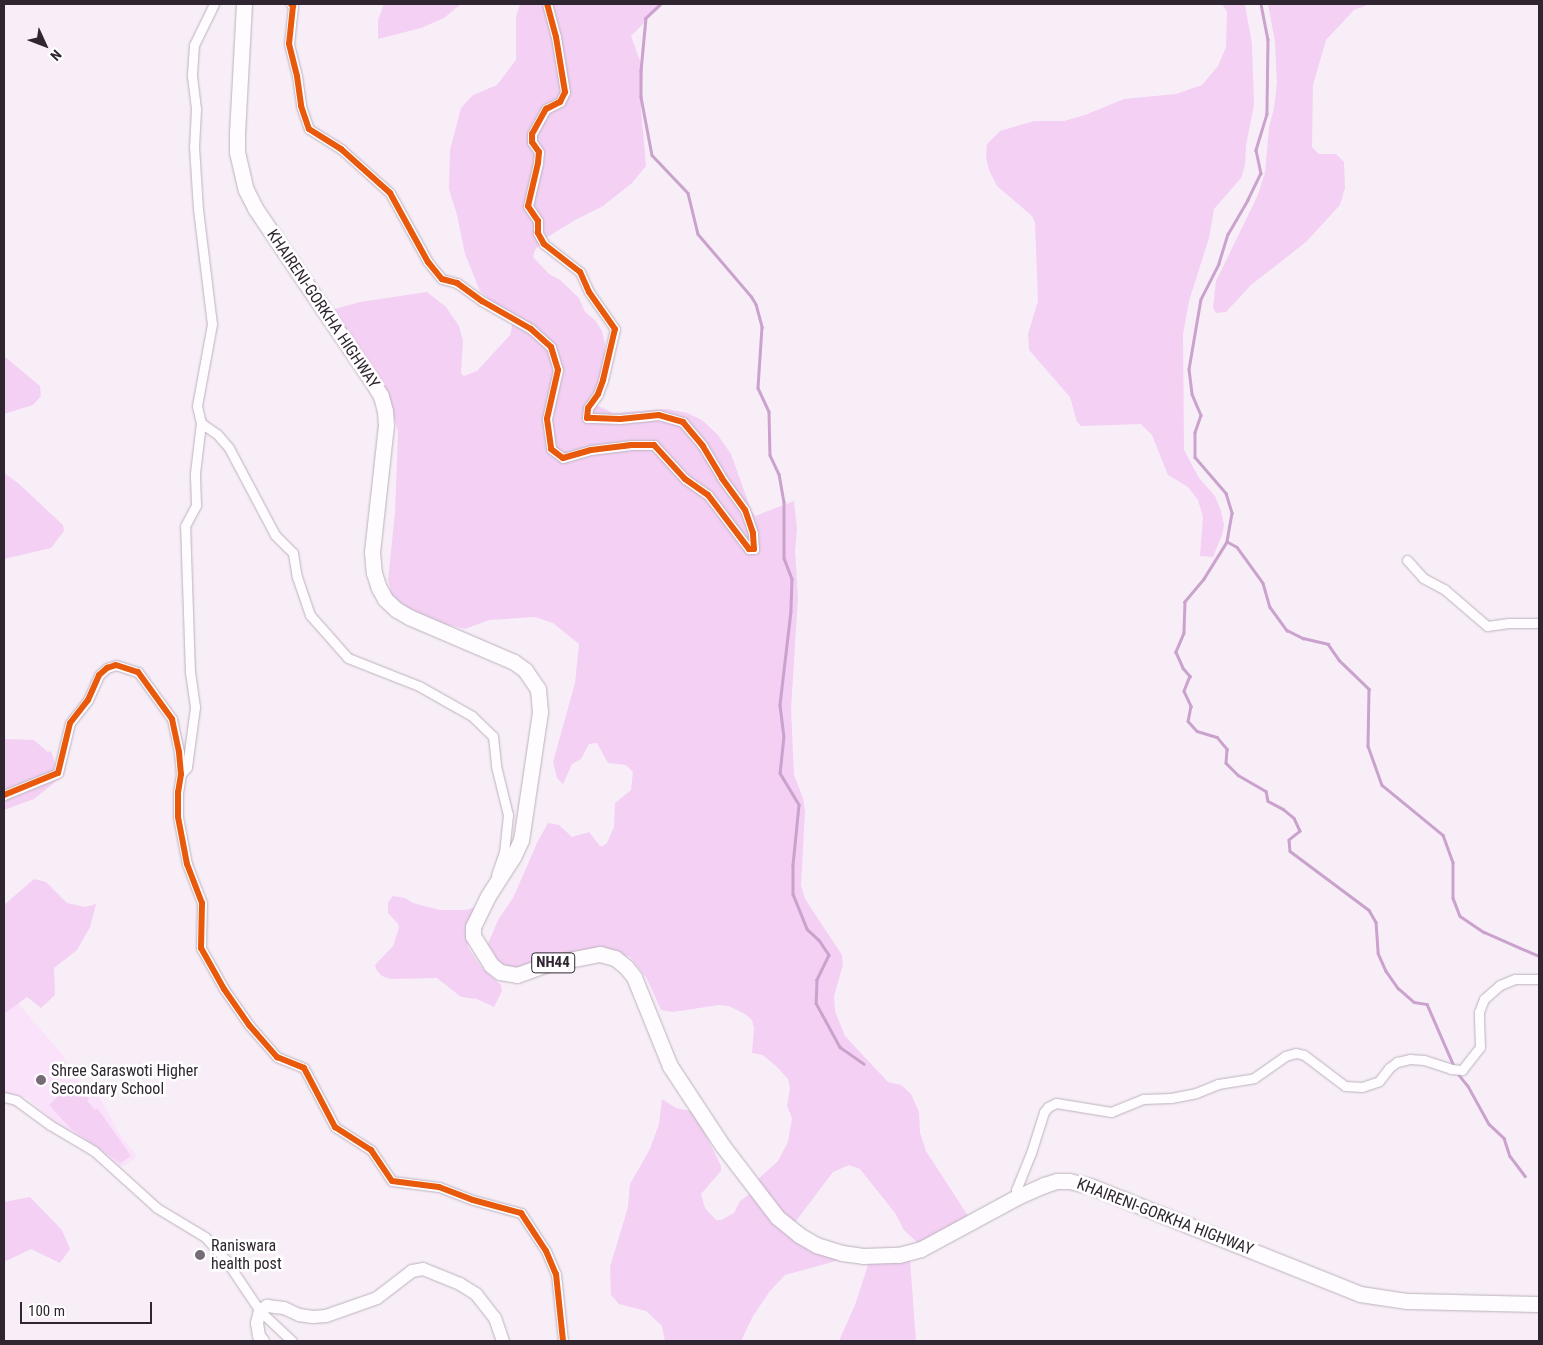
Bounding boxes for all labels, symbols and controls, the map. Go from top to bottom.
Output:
north arrow [20,20,70,70]
text: N [47,47,65,64]
street label: KHAIRENI-GORKHA HIGHWAY [263,226,383,392]
road number: NH44 [530,950,576,976]
place label: Shree Saraswoti Higher Secondary School [51,1061,198,1099]
marker: Shree Saraswoti Higher Secondary School [35,1074,47,1086]
street label: KHAIRENI-GORKHA HIGHWAY [1074,1174,1256,1260]
place label: Raniswara health post [211,1236,282,1274]
marker: Raniswara health post [193,1248,207,1262]
scale bar [22,1292,155,1324]
text: 100 m [28,1302,65,1320]

